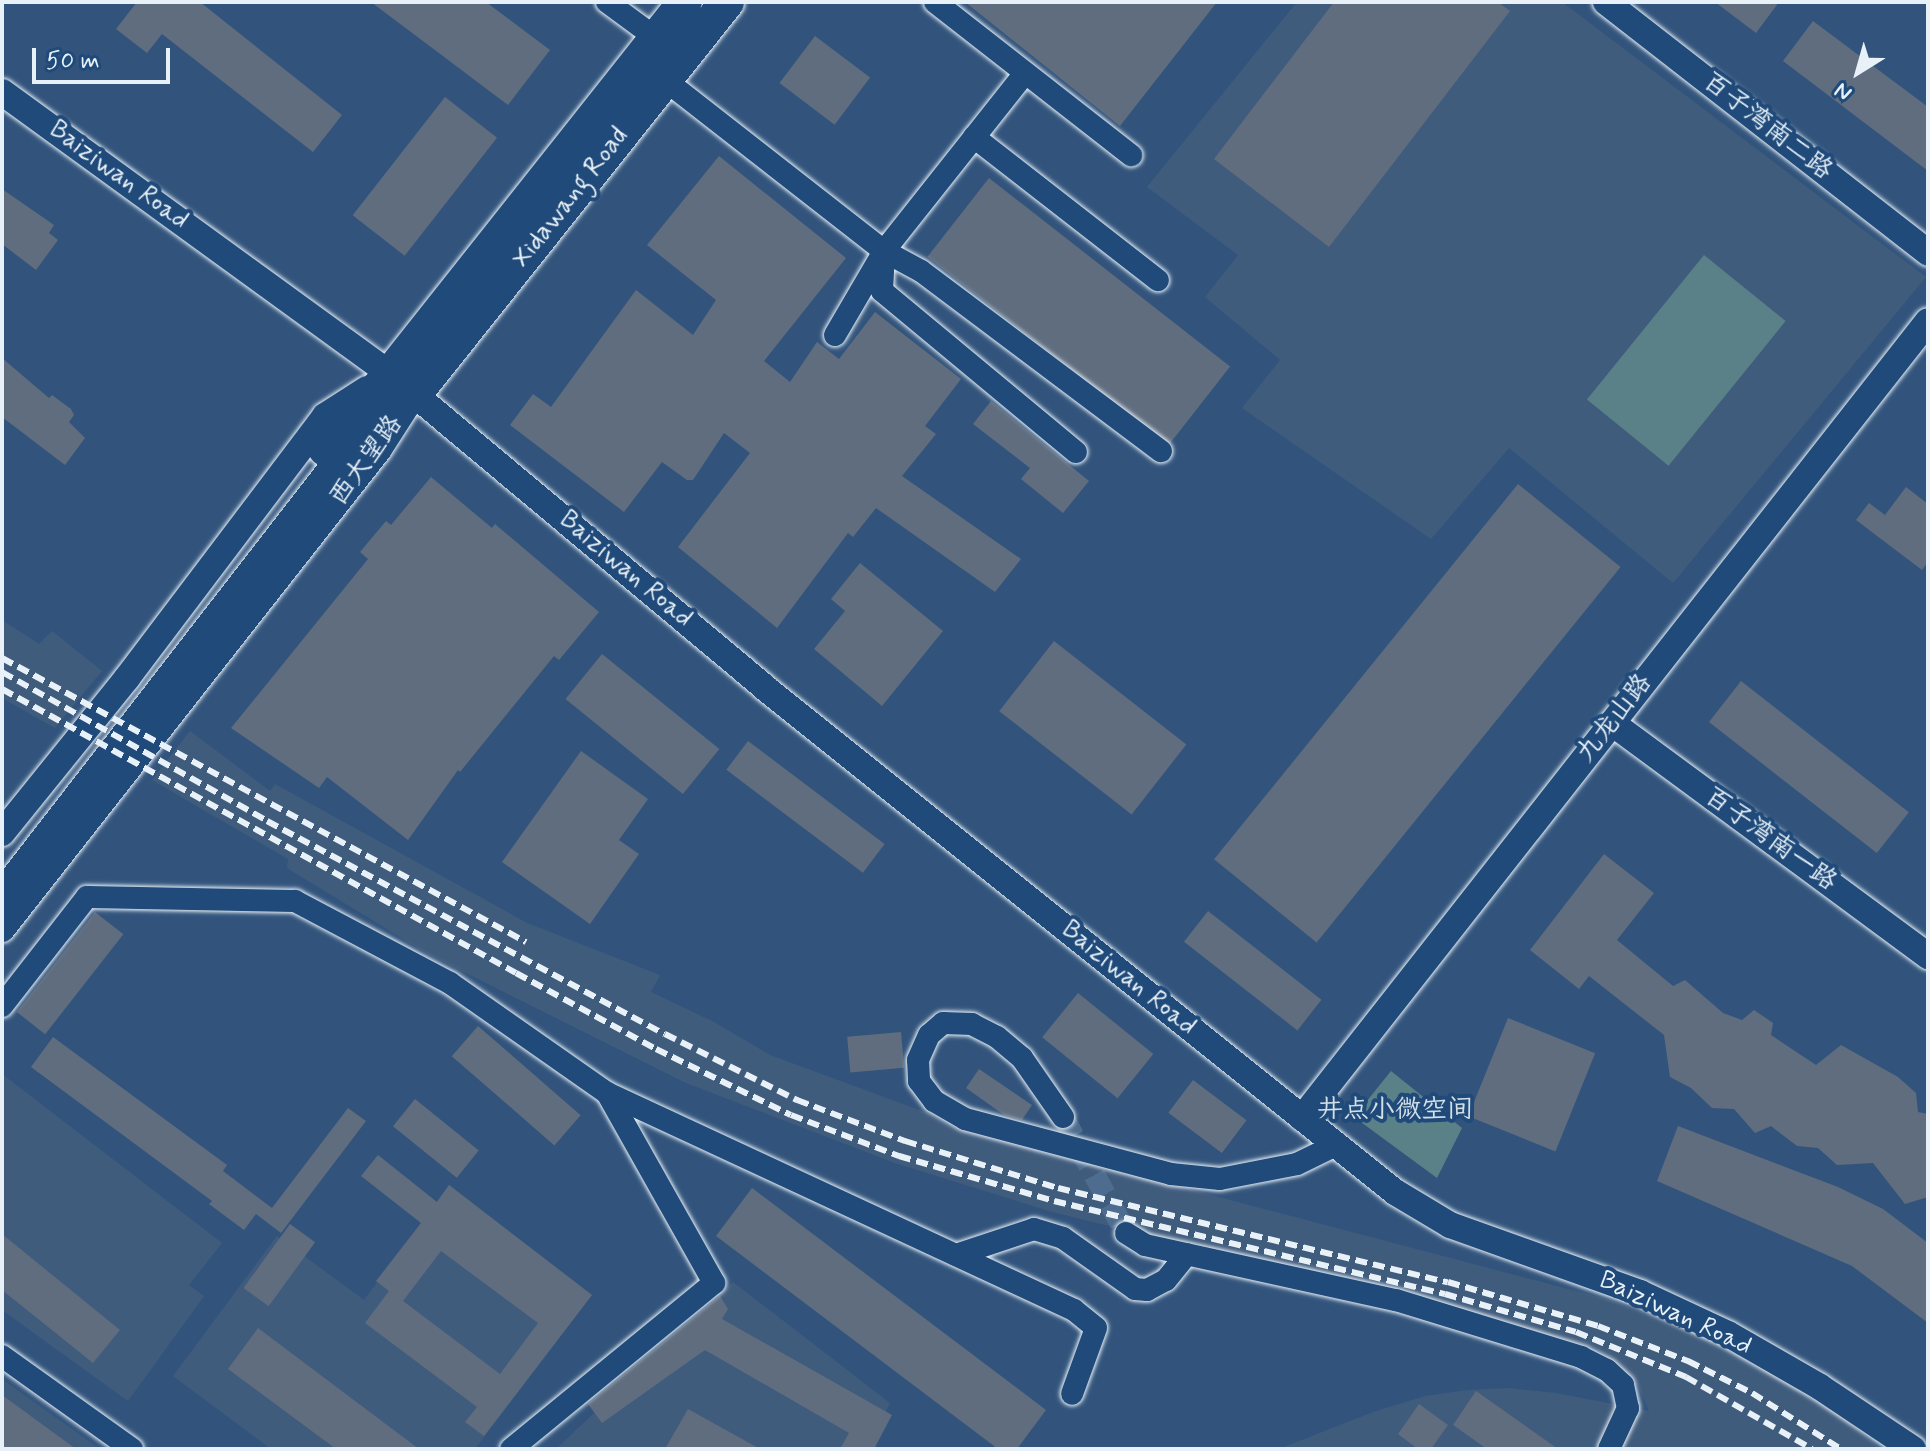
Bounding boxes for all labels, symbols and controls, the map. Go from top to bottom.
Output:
scale bar [36,32,174,82]
north arrow [1818,32,1898,112]
text: 50 m [46,46,100,77]
street label: 百子湾南二路 [1696,67,1838,187]
text: N [1829,76,1858,107]
street label: Baiziwan Road [43,116,193,236]
street label: Xidawang Road [507,122,635,274]
street label: 西大望路 [324,410,410,512]
street label: Baiziwan Road [553,506,697,634]
street label: 九龙山路 [1571,668,1659,770]
street label: 百子湾南一路 [1698,782,1842,898]
street label: Baiziwan Road [1055,916,1201,1042]
park label: 井点小微空间 [1317,1095,1473,1127]
street label: Baiziwan Road [1595,1266,1755,1362]

